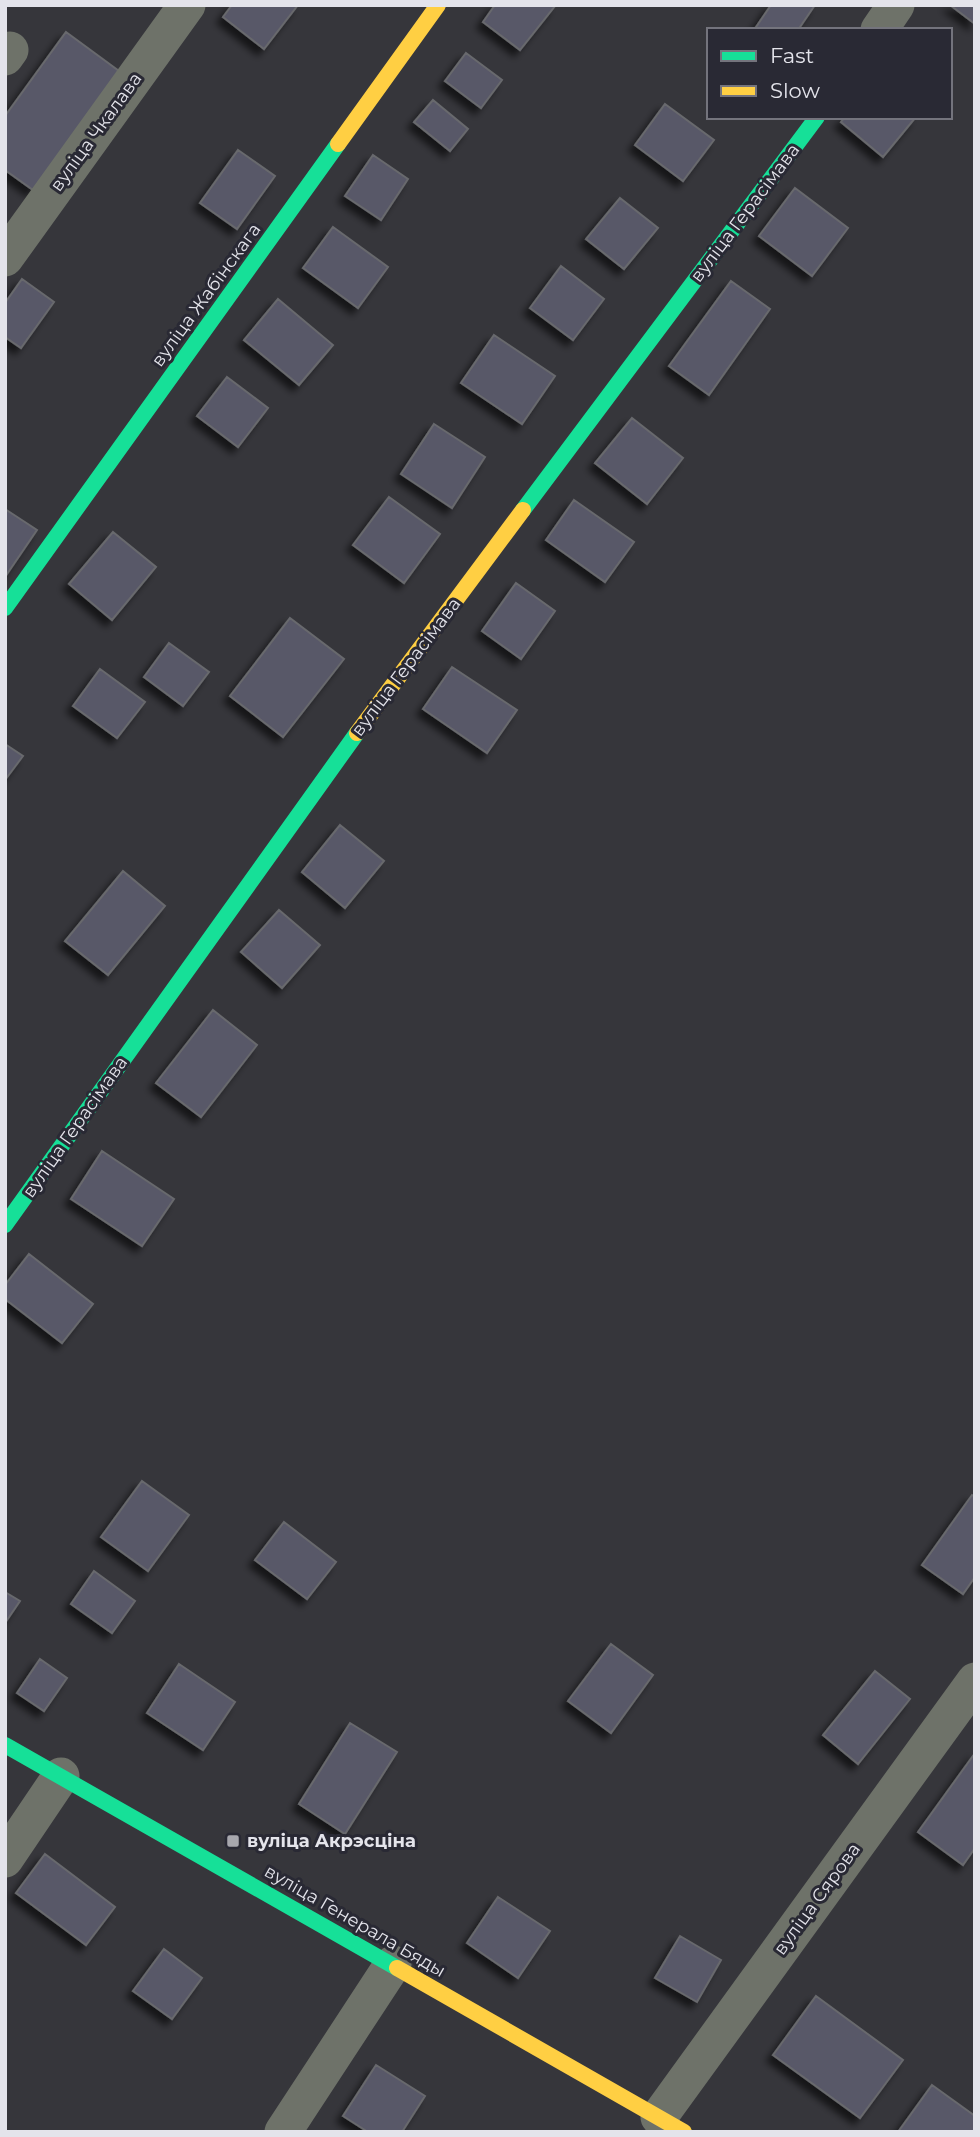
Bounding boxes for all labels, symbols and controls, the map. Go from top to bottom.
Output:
legend [707,28,952,119]
text: Fast [770,43,814,68]
street label: вуліца Чкалава [46,68,146,196]
text: Slow [770,78,820,103]
street label: вуліца Герасімава [686,139,804,287]
street label: вуліца Жабінскага [147,219,265,371]
street label: вуліца Герасімава [347,593,465,741]
street label: вуліца Герасімава [18,1052,132,1202]
place label: вуліца Акрэсціна [247,1830,416,1852]
marker: вуліца Акрэсціна [225,1833,241,1849]
street label: вуліца Сярова [769,1839,865,1959]
street label: вуліца Генерала Бяды [260,1860,450,1982]

